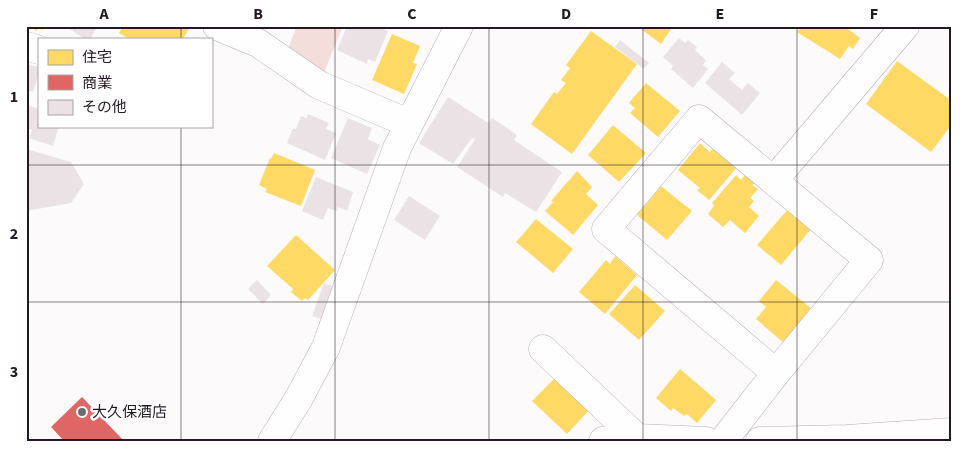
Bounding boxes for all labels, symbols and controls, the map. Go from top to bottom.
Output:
text: A [98,3,109,25]
text: B [253,3,263,25]
text: C [407,3,417,25]
text: D [561,3,571,25]
text: E [716,3,724,25]
text: F [870,3,878,25]
legend [38,38,212,128]
text: 住宅 [82,47,112,68]
text: 商業 [82,73,112,94]
text: 1 [10,86,18,108]
text: その他 [82,97,127,118]
text: 2 [10,223,18,245]
text: 3 [10,361,18,383]
place label: 大久保酒店 [92,402,167,423]
marker: 大久保酒店 [76,406,88,418]

